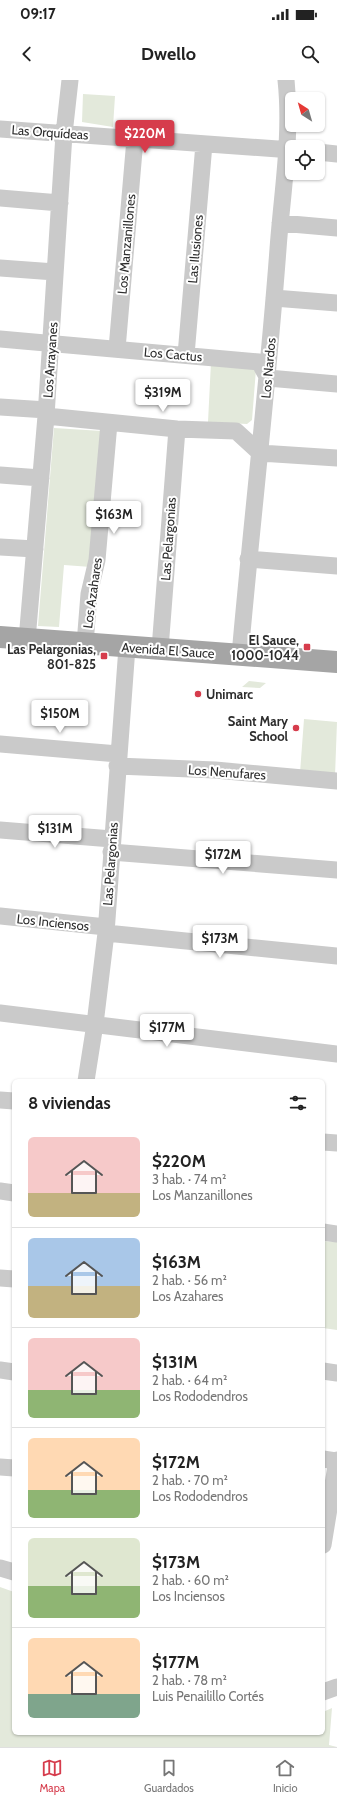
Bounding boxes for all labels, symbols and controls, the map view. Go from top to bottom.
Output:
text: 09:17 [20,5,56,23]
icon: back [16,43,38,65]
text: Dwello [141,43,196,65]
icon: search [299,43,321,65]
north arrow [285,92,325,132]
map controls [285,92,325,180]
pin: $220M [117,120,173,154]
street label: Las Orquídeas [11,121,90,143]
text: $220M [124,125,166,141]
button: locate [285,140,325,180]
street label: Los Manzanillones [114,193,138,295]
street label: Las Ilusiones [184,213,206,284]
street label: Los Arrayanes [39,321,61,398]
street label: Los Nardos [257,336,279,399]
street label: Los Cactus [143,343,203,365]
pin: $319M [135,379,191,413]
text: $319M [144,384,182,400]
street label: Las Pelargonias [157,496,179,581]
pin: $163M [86,501,142,535]
text: $163M [95,506,133,522]
street label: Los Azahares [79,556,105,630]
place label: El Sauce, 1000-1044 [231,632,299,663]
street label: Avenida El Sauce [121,639,215,661]
place label: Las Pelargonias, 801-825 [7,641,96,672]
marker: El Sauce, 1000-1044 [302,642,312,652]
marker: Las Pelargonias, 801-825 [99,651,109,661]
place label: Unimarc [206,686,253,702]
marker: Unimarc [193,689,203,699]
pin: $150M [32,700,88,734]
text: $150M [40,705,80,721]
place label: Saint Mary School [228,713,289,744]
marker: Saint Mary School [291,723,301,733]
street label: Los Nenufares [188,761,267,783]
pin: $131M [27,815,83,849]
text: $131M [38,820,72,836]
street label: Las Pelargonias [99,821,121,906]
pin: $172M [195,841,251,875]
text: $172M [205,846,241,862]
street label: Los Inciensos [16,910,91,934]
pin: $173M [192,925,248,959]
text: $173M [202,930,238,946]
pin: $177M [139,1014,195,1048]
text: $177M [149,1019,185,1035]
icon: filters [287,1092,309,1114]
text: 8 viviendas [28,1093,111,1113]
text: $220M [152,1151,206,1171]
icon: home [60,1153,108,1201]
text: 3 hab. · 74 m² [152,1171,226,1187]
text: Los Manzanillones [152,1187,253,1203]
text: $163M [152,1252,201,1272]
icon: home [60,1254,108,1302]
text: 2 hab. · 56 m² [152,1272,227,1288]
text: Los Azahares [152,1288,223,1304]
text: $131M [152,1352,198,1372]
icon: home [60,1354,108,1402]
text: 2 hab. · 64 m² [152,1372,227,1388]
text: Los Rododendros [152,1388,248,1404]
text: $172M [152,1452,200,1472]
icon: home [60,1454,108,1502]
text: 2 hab. · 70 m² [152,1472,228,1488]
text: Los Rododendros [152,1488,248,1504]
text: $173M [152,1552,200,1572]
icon: home [60,1554,108,1602]
text: 2 hab. · 60 m² [152,1572,229,1588]
text: Los Inciensos [152,1588,225,1604]
text: $177M [152,1652,199,1672]
icon: home [60,1654,108,1702]
text: 2 hab. · 78 m² [152,1672,227,1688]
text: Luis Penailillo Cortés [152,1688,264,1704]
tab: Mapa [40,1757,65,1795]
tab: Guardados [144,1757,194,1795]
tab: Inicio [273,1757,297,1795]

